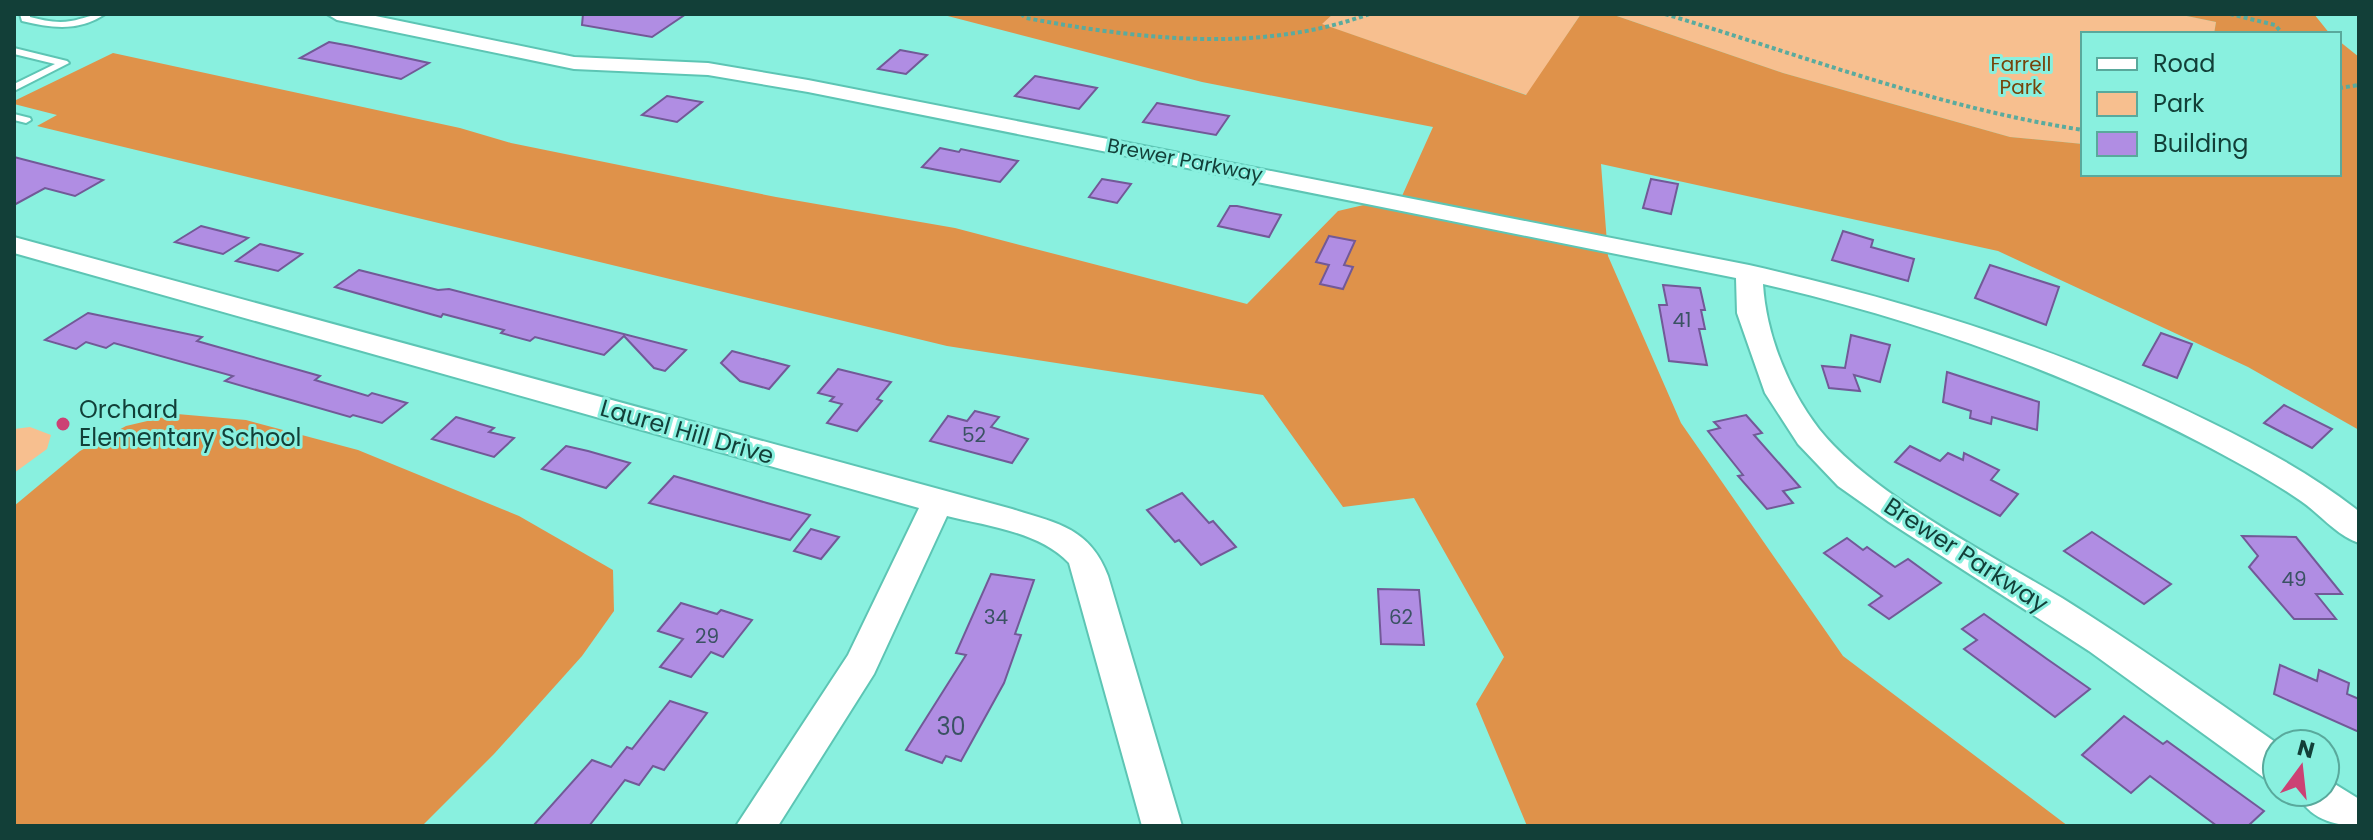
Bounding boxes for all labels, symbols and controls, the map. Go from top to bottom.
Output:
legend [2081,32,2341,176]
text: Road [2153,47,2215,80]
park label: Farrell Park [1991,50,2051,101]
text: Park [2153,87,2205,120]
text: Building [2153,127,2249,160]
street label: Brewer Parkway [1105,131,1265,189]
house number: 41 [1673,306,1691,334]
street label: Laurel Hill Drive [597,391,778,472]
place label: Orchard Elementary School [79,393,302,454]
marker: Orchard Elementary School [54,415,72,433]
house number: 52 [962,421,986,449]
street label: Brewer Parkway [1878,489,2055,620]
house number: 49 [2281,565,2307,593]
house number: 34 [984,603,1008,631]
house number: 62 [1389,603,1413,631]
house number: 29 [695,622,719,650]
house number: 30 [936,710,966,743]
north arrow [2261,728,2341,808]
text: N [2294,732,2318,766]

